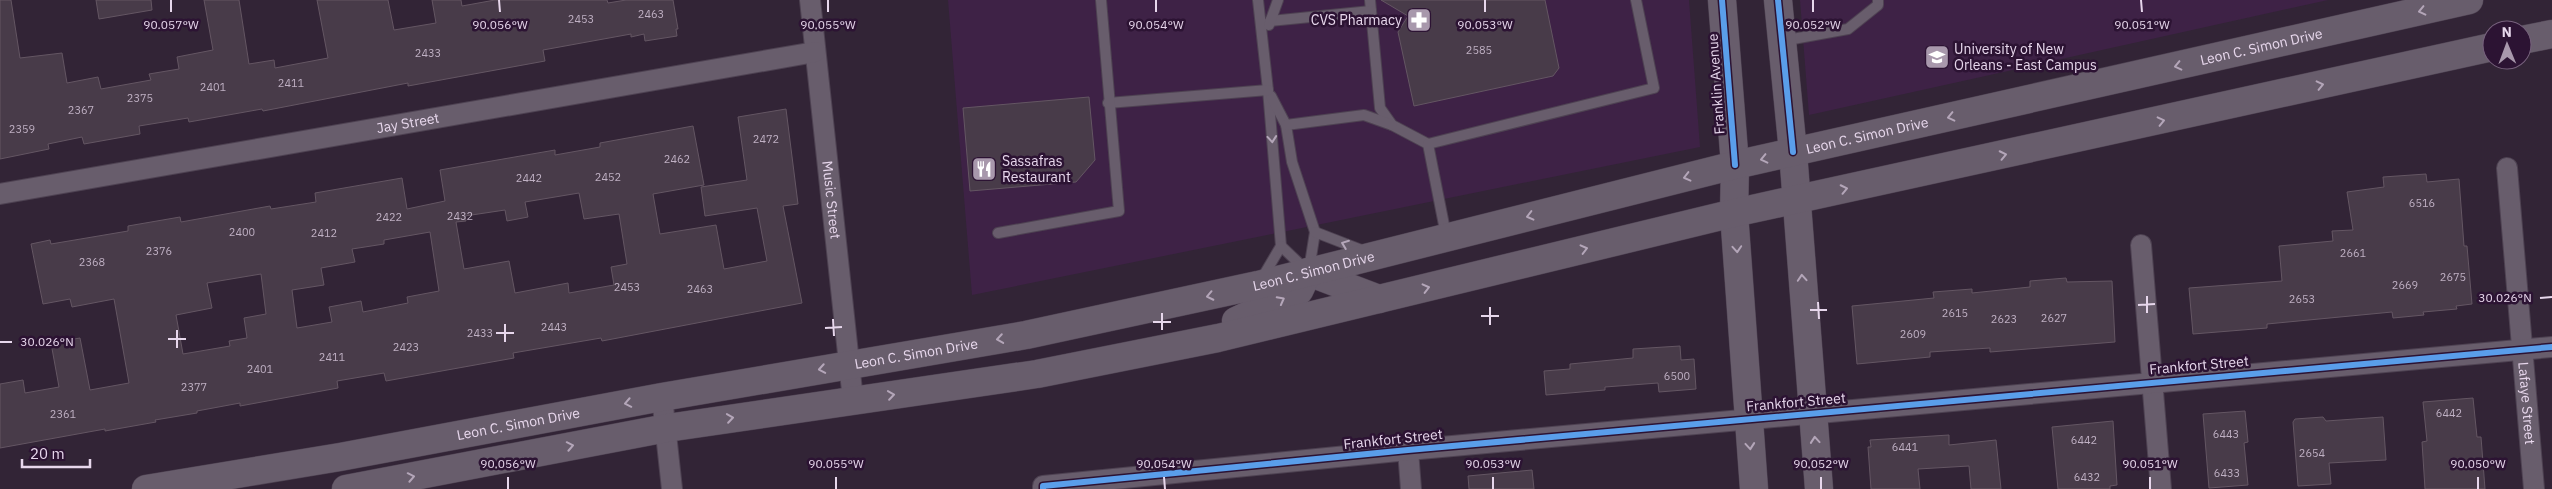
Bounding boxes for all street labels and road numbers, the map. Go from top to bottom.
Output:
street label: Leon C. Simon Drive [2198,24,2325,69]
street label: Franklin Avenue [1703,33,1728,135]
street label: Jay Street [375,109,441,137]
street label: Leon C. Simon Drive [1804,113,1930,158]
street label: Music Street [818,160,845,240]
street label: Leon C. Simon Drive [1251,247,1377,295]
street label: Leon C. Simon Drive [853,334,980,373]
street label: Frankfort Street [2149,352,2249,378]
street label: Lafaye Street [2514,361,2539,445]
street label: Frankfort Street [1746,389,1846,415]
street label: Leon C. Simon Drive [455,403,582,444]
street label: Frankfort Street [1343,425,1444,453]

